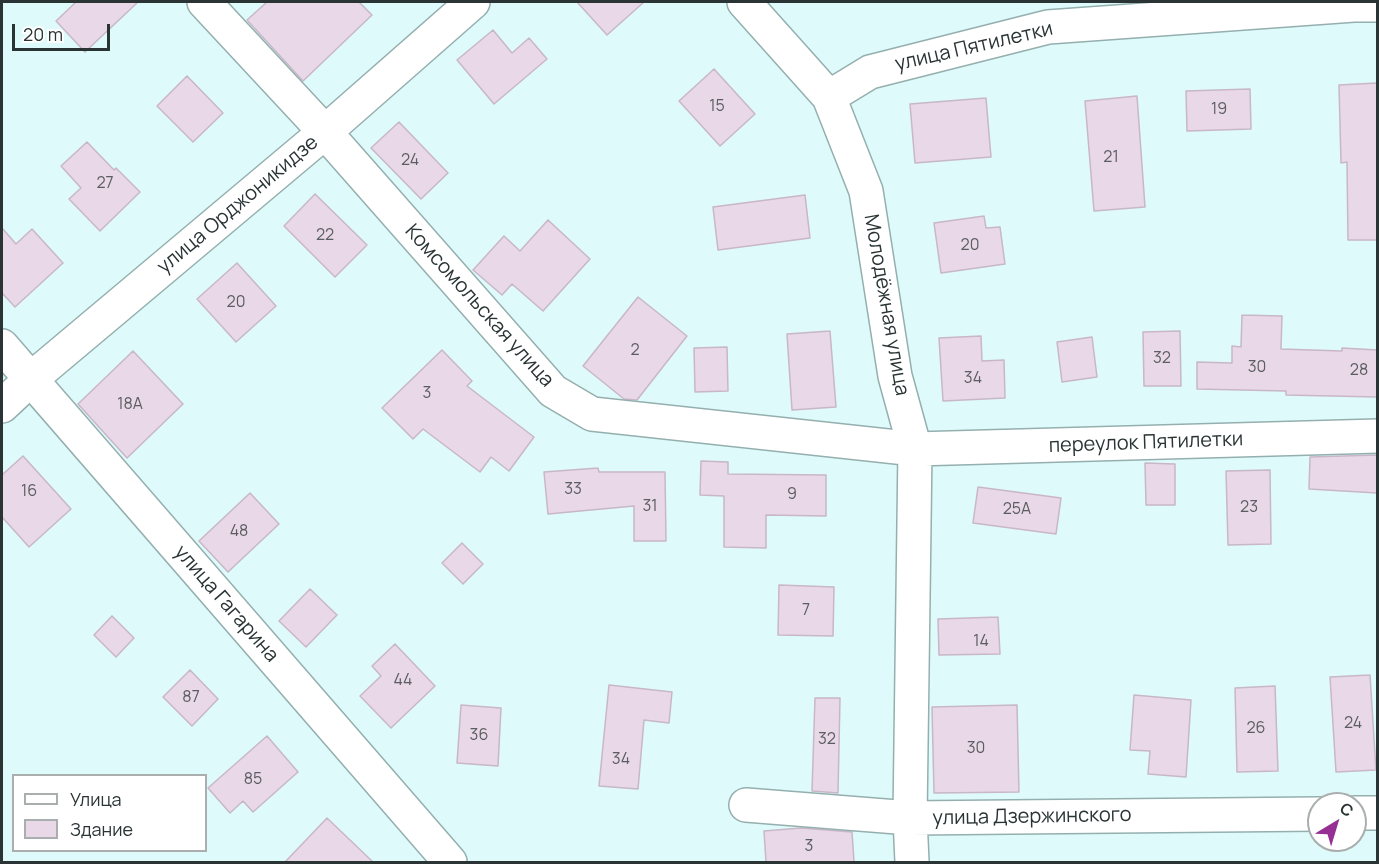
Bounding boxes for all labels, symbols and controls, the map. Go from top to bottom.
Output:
scale bar [15,12,112,50]
street label: улица Пятилетки [893,17,1055,77]
text: 20 m [23,22,63,46]
house number: 15 [709,97,725,117]
house number: 19 [1211,100,1227,120]
street label: улица Орджоникидзе [153,131,323,279]
house number: 21 [1103,148,1119,168]
house number: 24 [401,151,419,171]
house number: 27 [96,174,114,194]
street label: Молодёжная улица [858,212,914,398]
street label: Комсомольская улица [400,220,558,392]
house number: 22 [316,226,334,246]
house number: 20 [961,236,979,256]
house number: 20 [227,293,245,313]
house number: 2 [630,341,640,361]
house number: 32 [1153,349,1171,369]
house number: 30 [1248,358,1266,378]
house number: 28 [1350,361,1368,381]
house number: 34 [964,369,982,389]
house number: 3 [423,384,431,404]
house number: 18А [117,395,143,415]
street label: переулок Пятилетки [1048,428,1244,458]
house number: 33 [564,480,582,500]
house number: 16 [21,482,37,502]
house number: 9 [787,485,797,505]
house number: 31 [642,497,658,517]
house number: 23 [1240,498,1258,518]
house number: 25А [1003,500,1031,520]
house number: 48 [230,522,248,542]
street label: улица Гагарина [169,541,283,667]
house number: 7 [802,601,810,621]
house number: 14 [973,632,989,652]
house number: 44 [393,671,413,691]
house number: 87 [182,688,200,708]
house number: 24 [1344,714,1362,734]
house number: 26 [1246,719,1266,739]
house number: 36 [470,726,488,746]
house number: 32 [818,730,836,750]
house number: 30 [967,739,985,759]
house number: 34 [612,750,630,770]
house number: 85 [244,770,262,790]
legend [12,774,207,852]
text: Улица [70,787,122,811]
north arrow [1307,792,1367,852]
text: С [1335,797,1358,822]
street label: улица Дзержинского [932,803,1132,831]
text: Здание [70,817,133,841]
house number: 3 [805,837,813,857]

